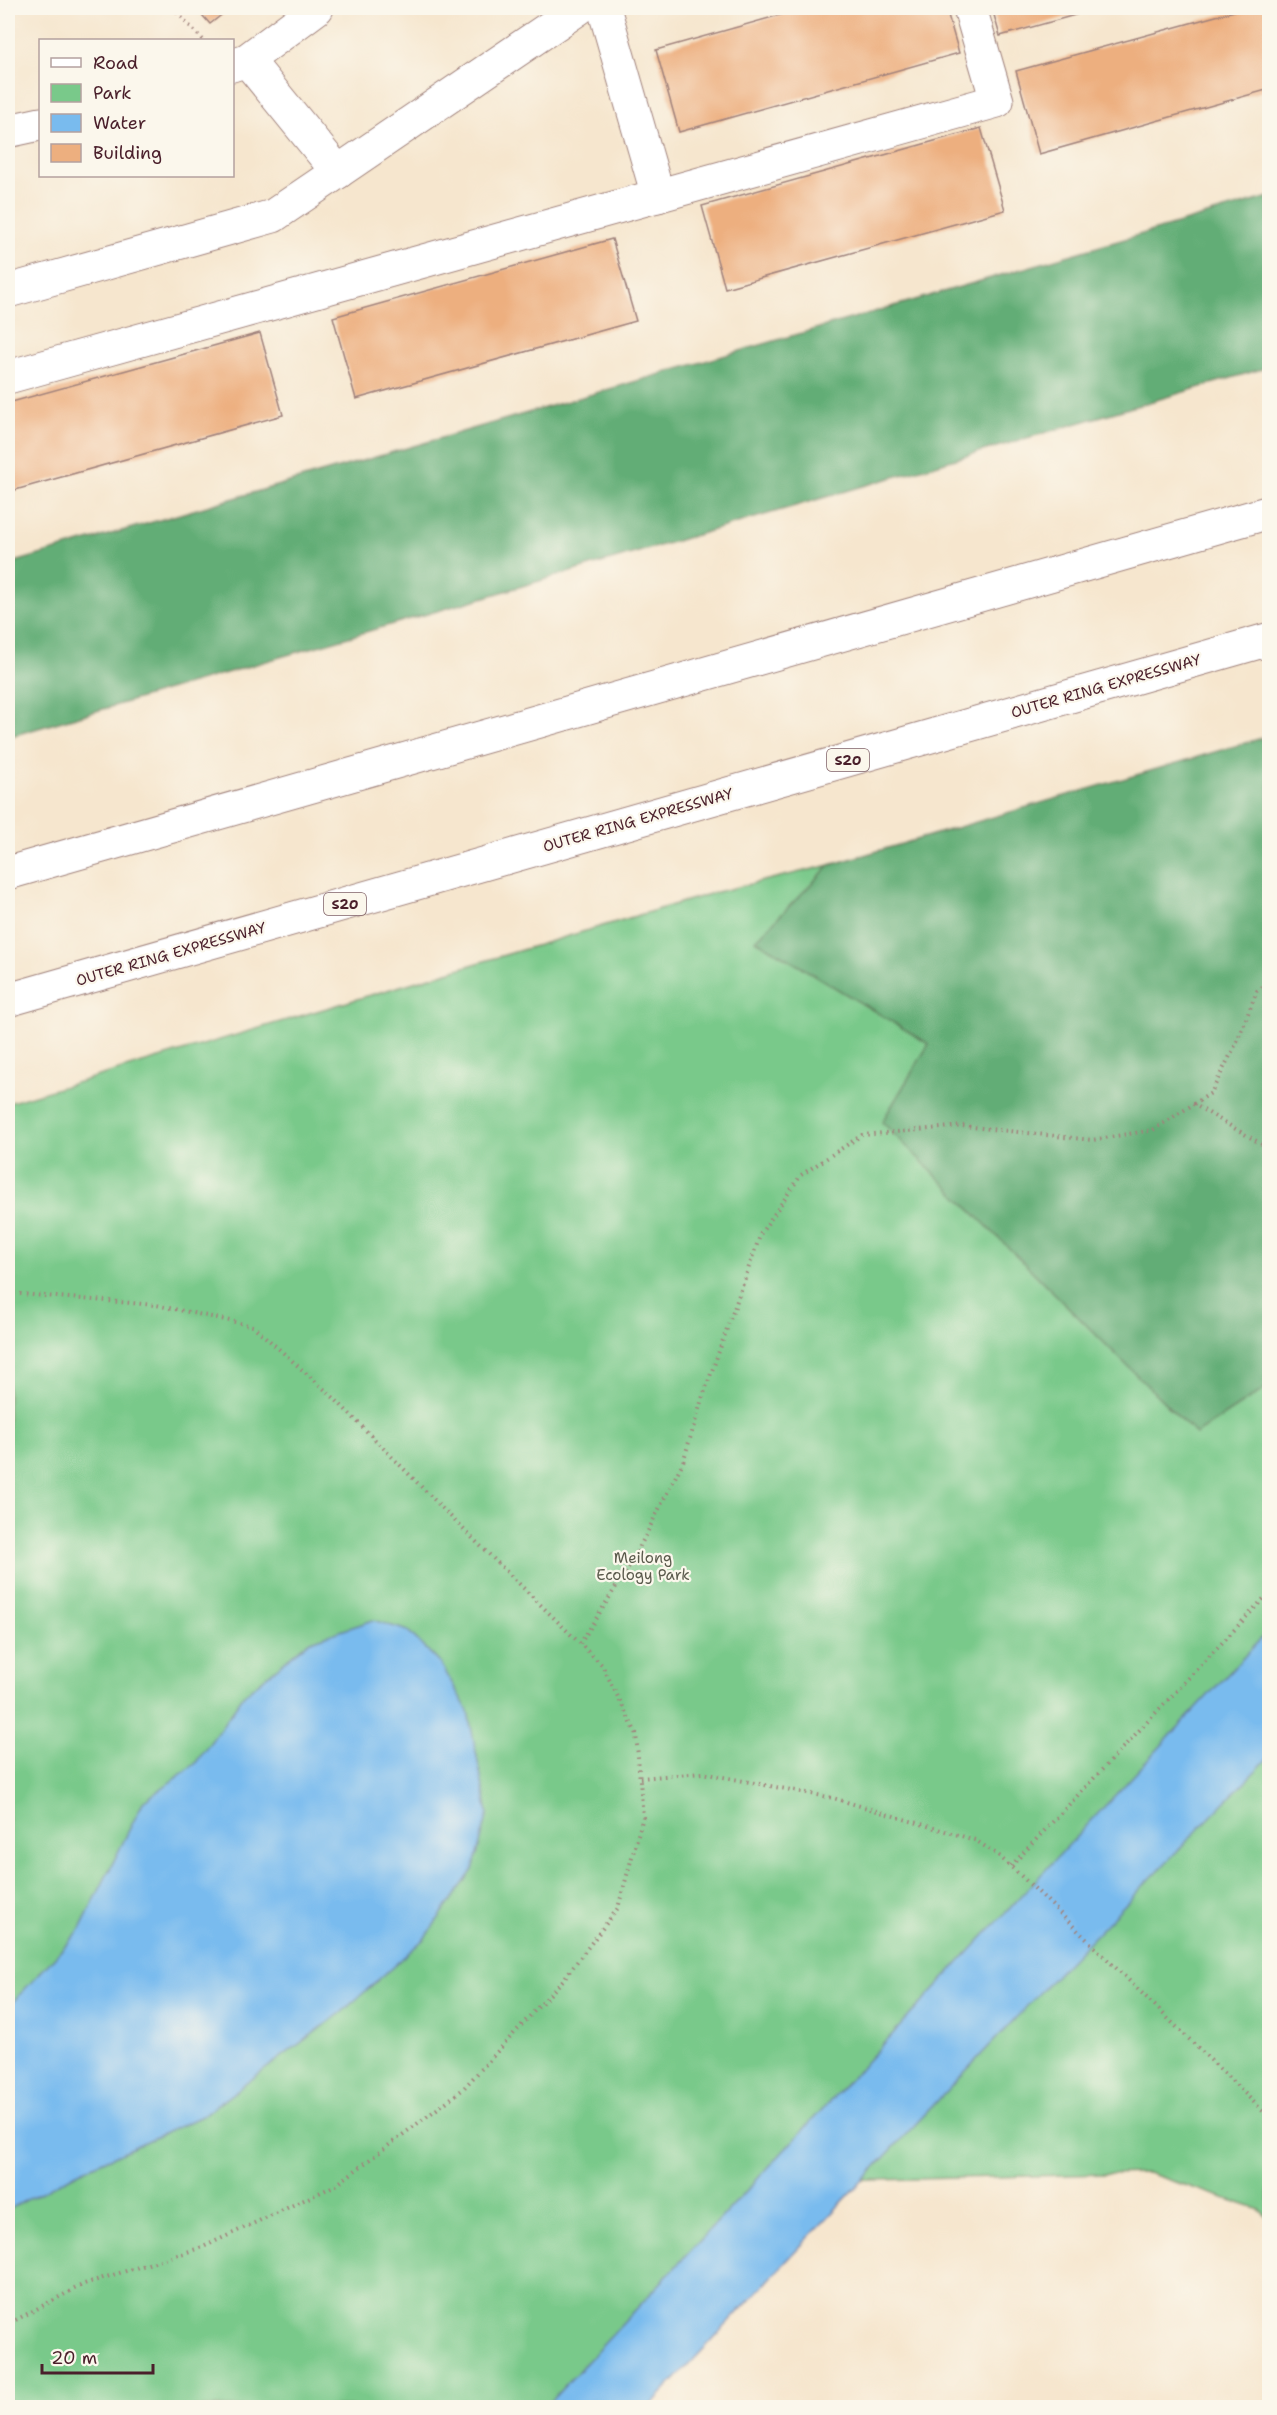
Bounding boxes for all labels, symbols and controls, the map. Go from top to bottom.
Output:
legend [39,39,234,177]
text: Road [93,51,138,75]
text: Park [93,81,132,105]
text: Water [93,111,146,135]
text: Building [93,141,162,165]
street label: OUTER RING EXPRESSWAY [1008,649,1204,723]
road number: S20 [827,749,869,771]
street label: OUTER RING EXPRESSWAY [540,783,736,857]
road number: S20 [324,893,366,915]
street label: OUTER RING EXPRESSWAY [73,917,269,991]
park label: Meilong Ecology Park [596,1548,690,1585]
scale bar [42,2337,153,2375]
text: 20 m [51,2346,97,2370]

